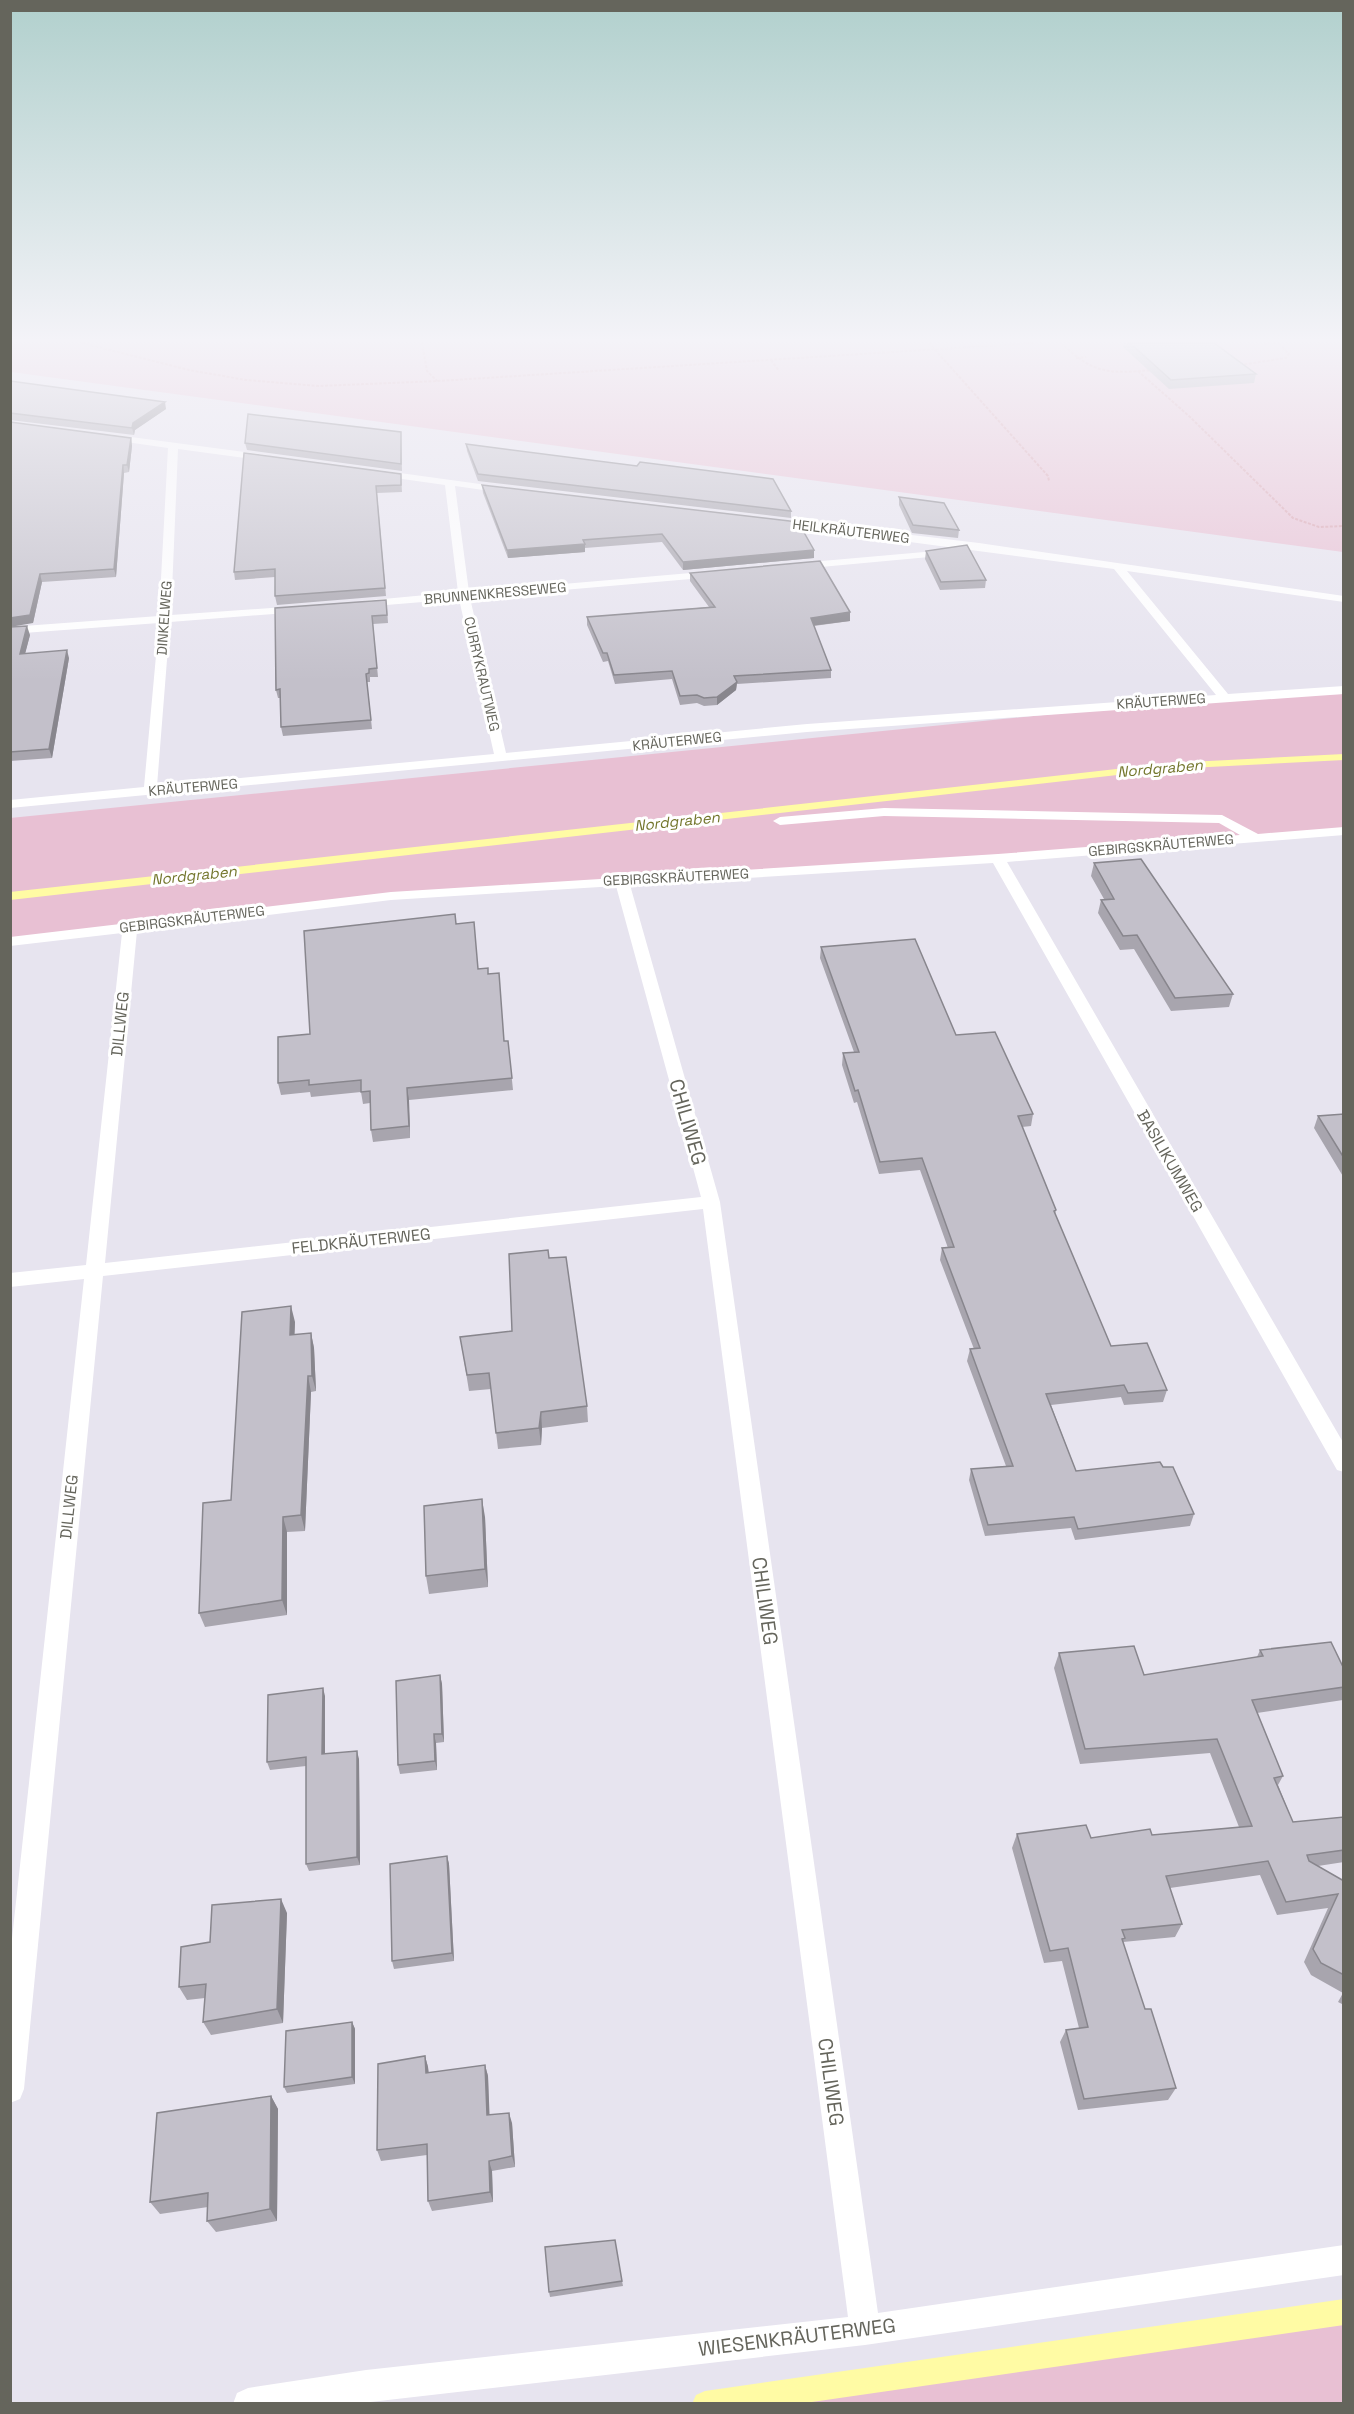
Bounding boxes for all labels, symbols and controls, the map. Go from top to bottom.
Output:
street label: HEILKRÄUTERWEG [791,515,911,547]
street label: BRUNNENKRESSEWEG [423,578,567,608]
street label: DINKELWEG [152,580,176,656]
street label: CURRYKRAUTWEG [460,615,504,733]
street label: KRÄUTERWEG [1116,689,1206,713]
street label: KRÄUTERWEG [631,727,723,755]
water label: Nordgraben [1116,755,1204,781]
street label: KRÄUTERWEG [148,774,238,800]
water label: Nordgraben [633,807,721,835]
street label: GEBIRGSKRÄUTERWEG [1087,830,1235,860]
water label: Nordgraben [150,861,238,889]
street label: GEBIRGSKRÄUTERWEG [603,864,749,890]
street label: GEBIRGSKRÄUTERWEG [118,901,266,937]
street label: DILLWEG [106,991,134,1057]
street label: CHILIWEG [663,1076,713,1168]
street label: BASILIKUMWEG [1132,1106,1208,1216]
street label: FELDKRÄUTERWEG [291,1223,431,1259]
street label: DILLWEG [55,1474,83,1540]
street label: CHILIWEG [746,1555,784,1647]
street label: CHILIWEG [812,2036,850,2128]
street label: WIESENKRÄUTERWEG [697,2312,897,2362]

